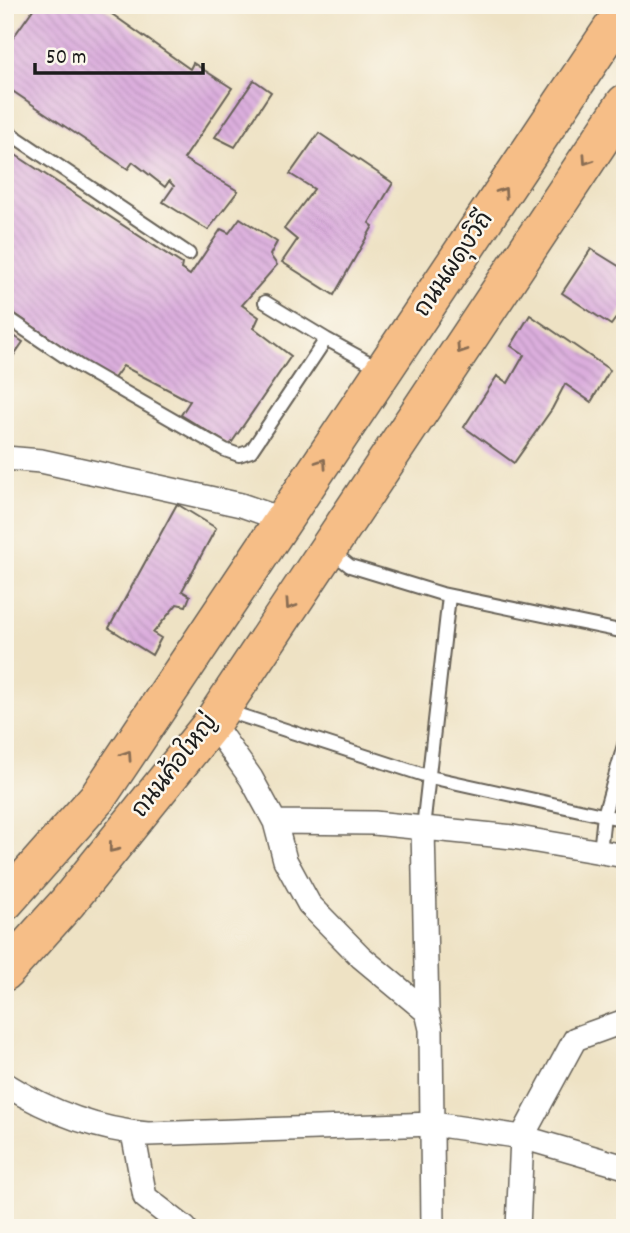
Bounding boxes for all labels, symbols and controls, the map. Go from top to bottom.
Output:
scale bar [35,32,203,76]
text: 50 m [46,44,86,74]
one-way arrow [582,152,595,165]
one-way arrow [495,187,507,200]
street label: ถนนผดุงวิถี [406,205,503,325]
one-way arrow [457,341,469,354]
one-way arrow [314,458,327,471]
one-way arrow [285,598,298,611]
street label: ถนนค้อใหญ่ [123,707,227,826]
one-way arrow [118,750,131,763]
one-way arrow [108,841,121,853]

